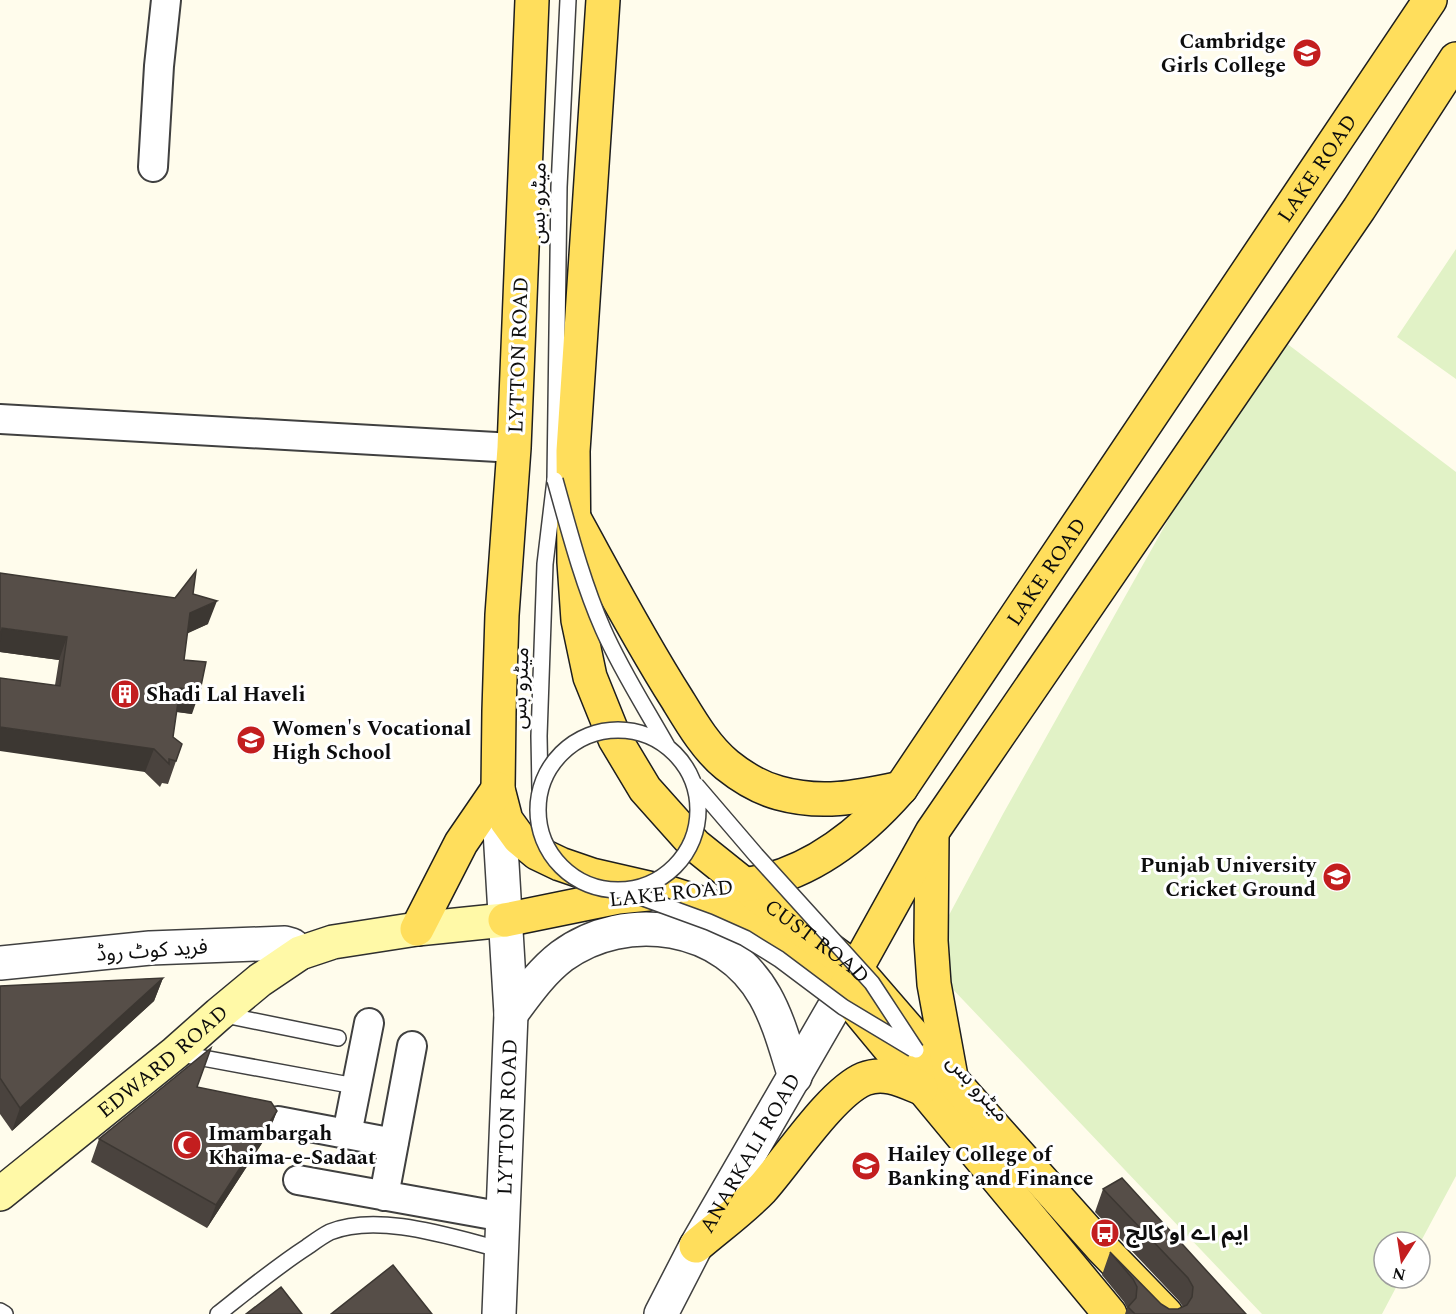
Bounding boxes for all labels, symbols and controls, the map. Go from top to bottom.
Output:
place label: Cambridge Girls College [1161,26,1286,82]
school or university icon: Cambridge Girls College [1291,37,1323,69]
street label: LAKE ROAD [1270,108,1366,230]
street label: میٹرو بس [522,162,556,244]
street label: LYTTON ROAD [500,276,538,434]
street label: LAKE ROAD [999,512,1095,633]
street label: میٹرو بس [504,647,538,730]
building icon: Shadi Lal Haveli [109,678,141,710]
place label: Shadi Lal Haveli [146,679,305,711]
place label: Women's Vocational High School [272,713,471,769]
school or university icon: Women's Vocational High School [235,724,267,756]
place label: Punjab University Cricket Ground [1140,850,1317,906]
school or university icon: Punjab University Cricket Ground [1321,861,1353,893]
street label: LAKE ROAD [607,872,735,916]
street label: CUST ROAD [757,892,877,991]
street label: فرید کوٹ روڈ [95,931,209,971]
street label: EDWARD ROAD [91,998,236,1127]
street label: LYTTON ROAD [489,1038,527,1196]
street label: میٹرو بس [938,1048,1017,1130]
street label: ANARKALI ROAD [692,1067,810,1240]
place label: Imambargah Khaima-e-Sadaat [208,1118,376,1174]
mosque icon: Imambargah Khaima-e-Sadaat [171,1129,203,1161]
place label: Hailey College of Banking and Finance [887,1139,1094,1195]
school or university icon: Hailey College of Banking and Finance [850,1150,882,1182]
bus stop icon: ایم اے او کالج [1089,1217,1121,1249]
place label: ایم اے او کالج [1126,1218,1249,1250]
north arrow [1372,1230,1432,1290]
text: N [1390,1261,1408,1287]

